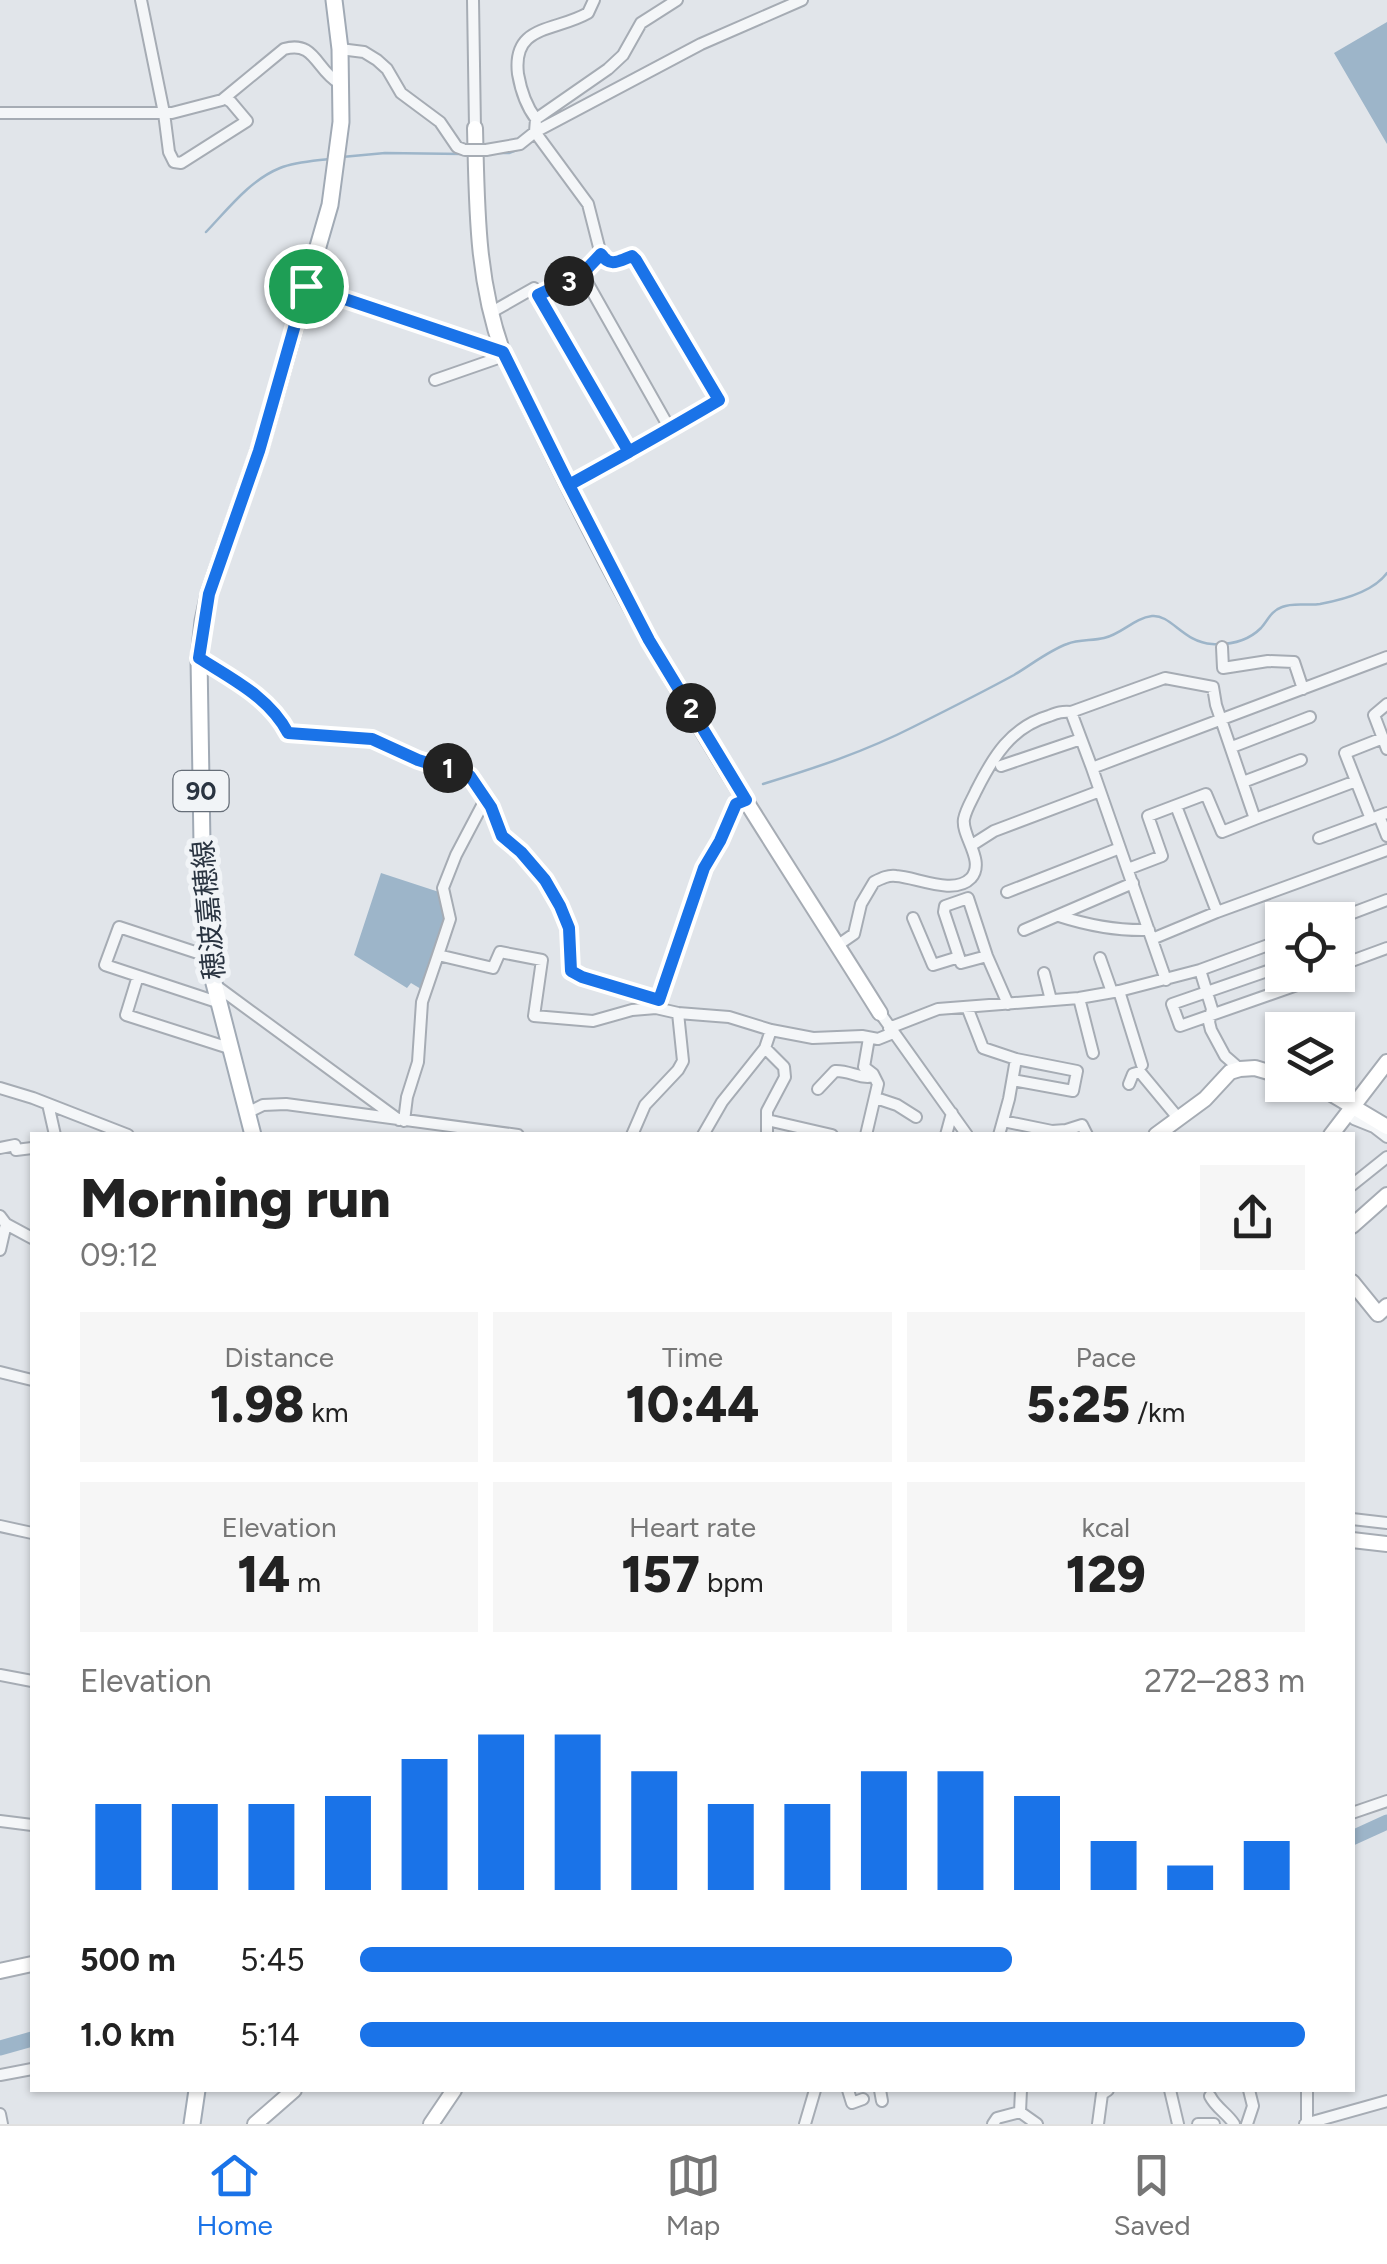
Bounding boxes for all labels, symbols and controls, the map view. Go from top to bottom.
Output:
pin [264,244,349,329]
pin: 3 [544,256,594,306]
icon: arrive [279,259,334,314]
text: 3 [561,264,577,298]
pin: 2 [666,683,716,733]
text: 2 [683,691,699,725]
pin: 1 [423,743,473,793]
text: 1 [442,751,454,785]
road number: 90 [174,771,228,811]
street label: 穂波嘉穂線 [185,839,231,981]
map controls [1265,902,1355,1102]
button: locate [1265,902,1355,992]
button: layers [1265,1012,1355,1102]
text: Morning run [80,1165,391,1231]
button: share [1200,1165,1305,1270]
text: 09:12 [80,1236,158,1274]
text: Distance [224,1340,334,1374]
text: Time [662,1340,723,1374]
text: Pace [1076,1340,1136,1374]
text: 1.98 [210,1374,304,1435]
text: 10:44 [625,1374,759,1435]
text: 5:25 [1026,1374,1130,1435]
text: km [304,1395,349,1429]
text: /km [1130,1395,1185,1429]
text: Elevation [222,1510,337,1544]
text: Heart rate [629,1510,756,1544]
text: kcal [1081,1510,1130,1544]
text: 14 [237,1544,290,1605]
text: 157 [621,1544,700,1605]
text: 129 [1066,1544,1146,1605]
text: m [290,1565,321,1599]
text: bpm [700,1565,764,1599]
text: Elevation [80,1662,212,1700]
text: 272–283 m [1144,1662,1305,1700]
text: 500 m [80,1941,176,1979]
text: 5:45 [240,1941,305,1979]
text: 1.0 km [80,2016,175,2054]
text: 5:14 [240,2016,300,2054]
tab: Home [196,2148,273,2242]
tab: Map [666,2148,721,2242]
tab: Saved [1113,2148,1191,2242]

